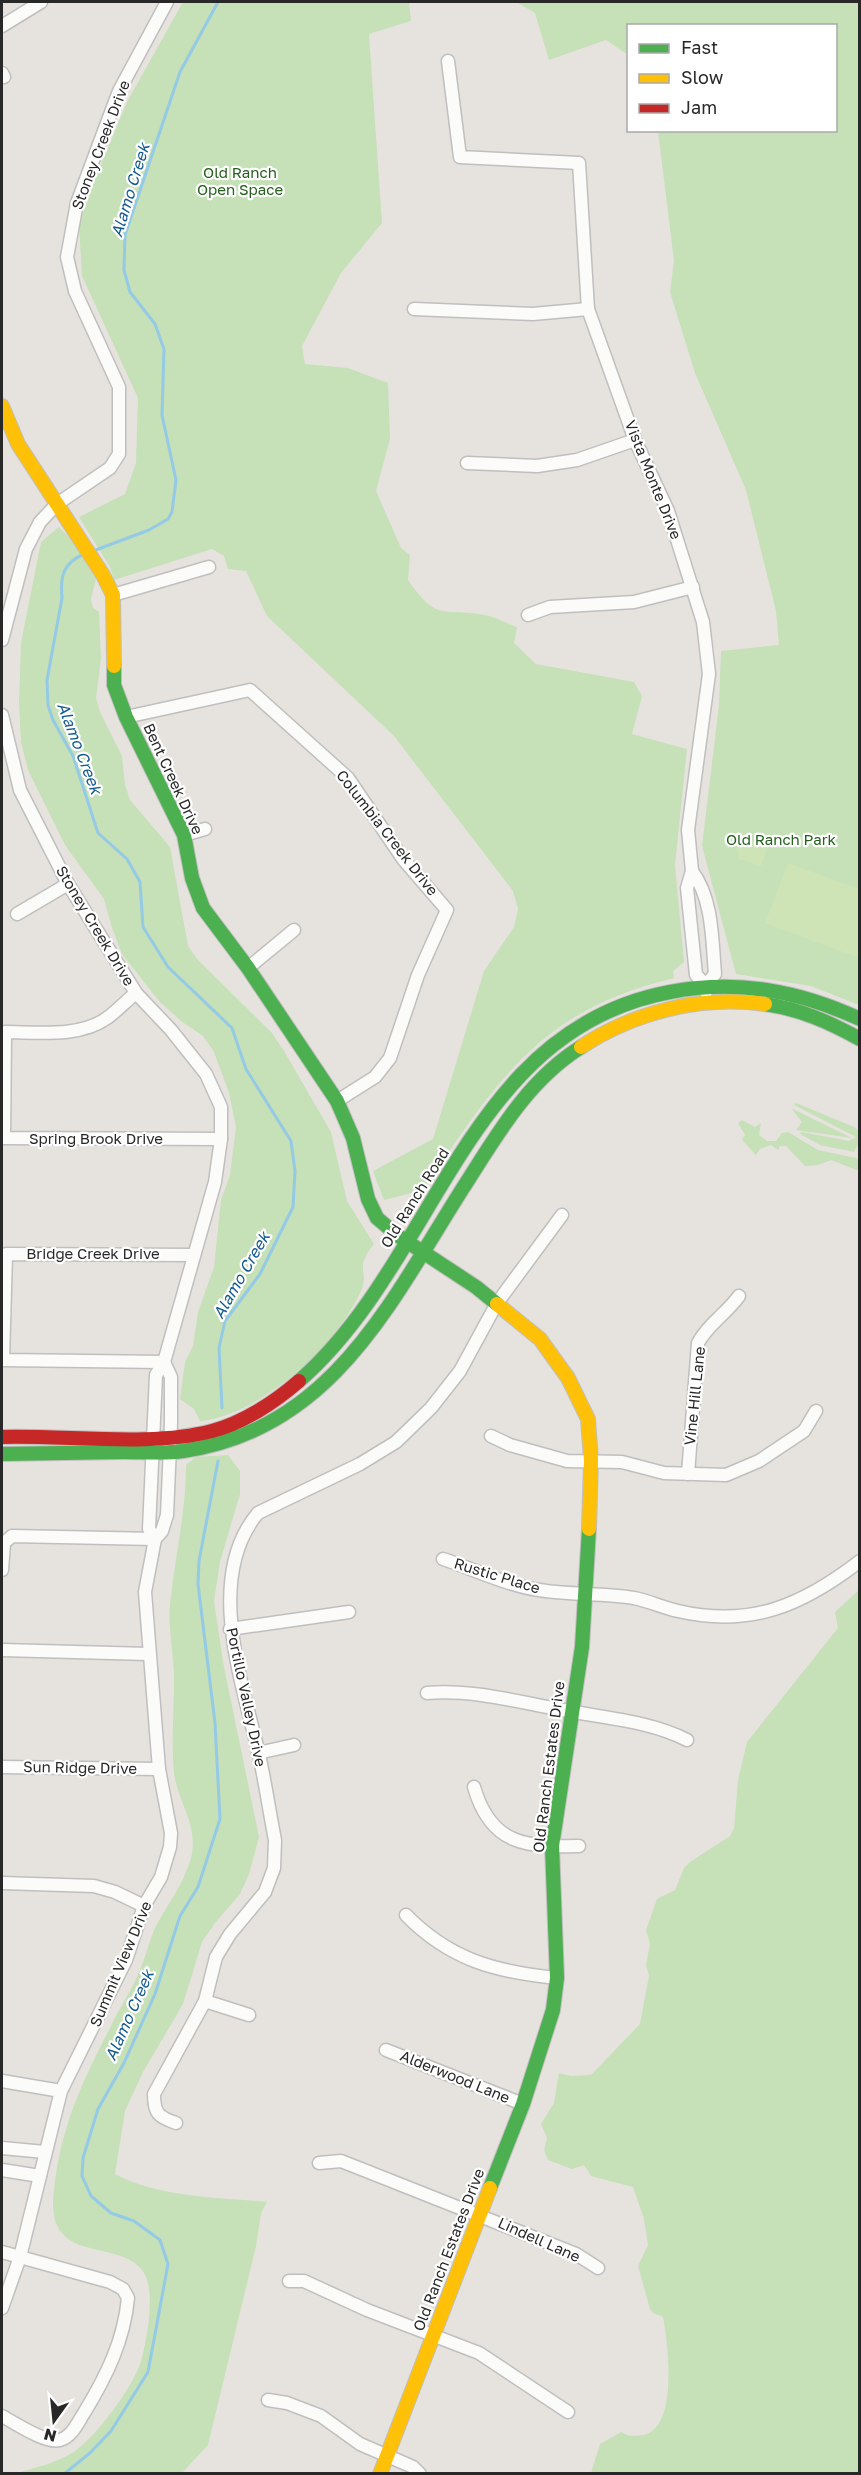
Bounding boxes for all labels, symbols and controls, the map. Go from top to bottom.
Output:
legend [627,24,837,132]
text: Fast [681,36,718,58]
text: Slow [681,66,724,88]
street label: Stoney Creek Drive [67,77,133,212]
text: Jam [681,96,717,118]
water label: Alamo Creek [106,139,154,239]
park label: Old Ranch Open Space [197,163,283,198]
street label: Vista Monte Drive [622,417,686,542]
water label: Alamo Creek [53,699,107,799]
street label: Bent Creek Drive [140,720,208,837]
street label: Columbia Creek Drive [333,766,443,899]
park label: Old Ranch Park [726,830,837,848]
street label: Stoney Creek Drive [53,862,139,989]
street label: Spring Brook Drive [29,1129,163,1147]
street label: Old Ranch Road [376,1144,452,1251]
water label: Alamo Creek [208,1226,275,1322]
street label: Bridge Creek Drive [26,1244,160,1262]
street label: Vine Hill Lane [680,1345,708,1446]
street label: Rustic Place [452,1553,543,1597]
street label: Portillo Valley Drive [223,1626,271,1768]
street label: Old Ranch Estates Drive [529,1680,567,1854]
street label: Sun Ridge Drive [23,1757,137,1777]
street label: Summit View Drive [85,1898,155,2029]
water label: Alamo Creek [100,1965,159,2063]
street label: Alderwood Lane [398,2046,513,2106]
street label: Old Ranch Estates Drive [409,2166,488,2333]
street label: Lindell Lane [495,2213,584,2265]
north arrow [24,2391,84,2451]
text: N [42,2424,59,2447]

